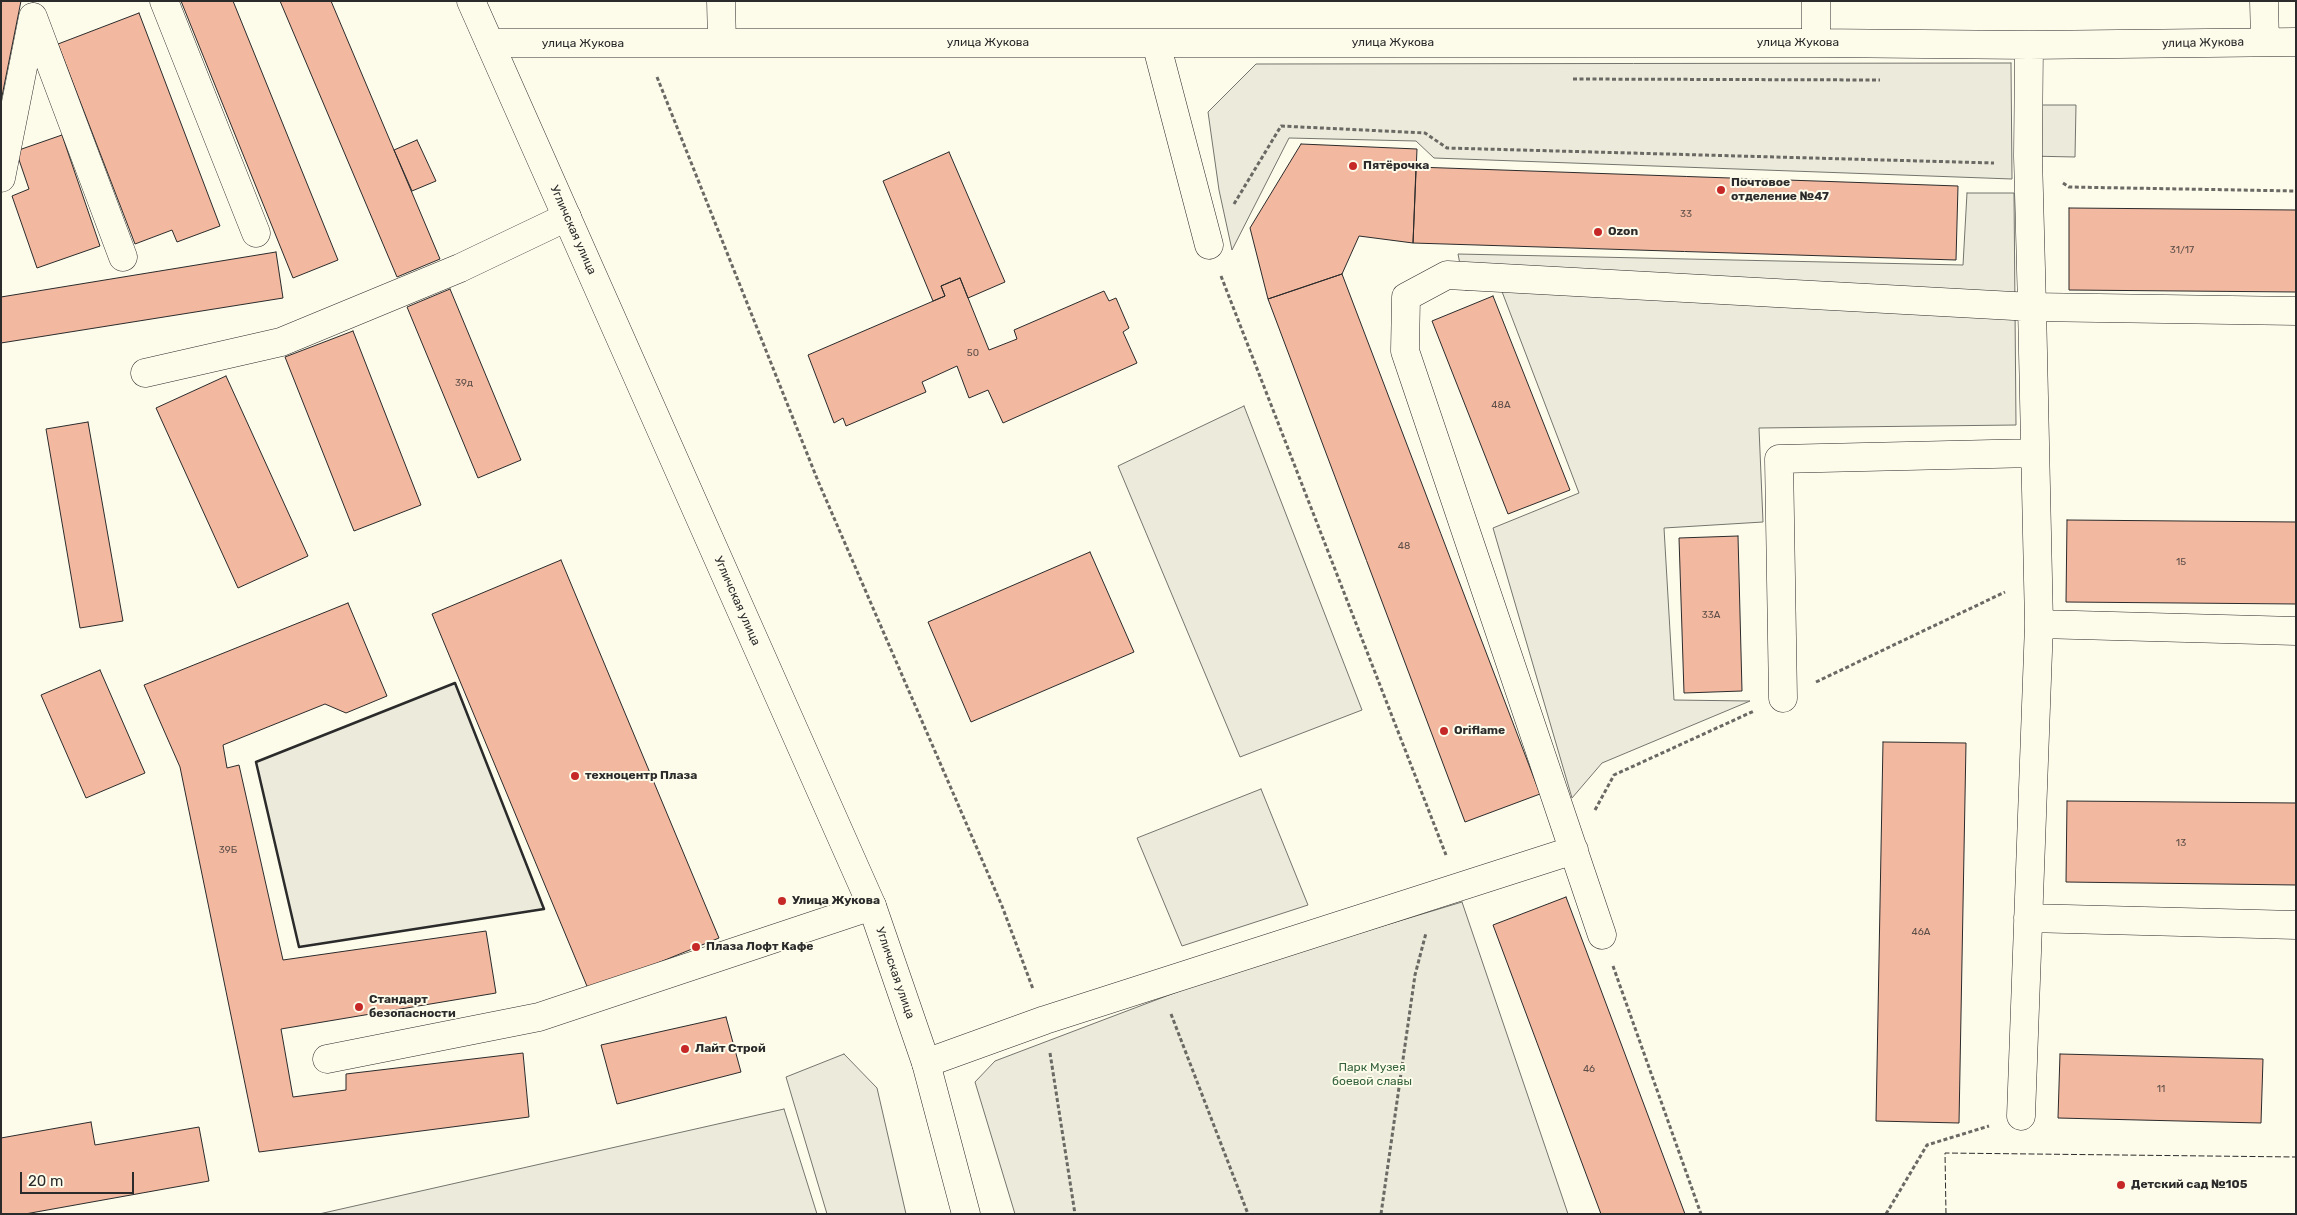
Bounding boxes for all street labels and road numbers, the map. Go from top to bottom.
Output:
street label: улица Жукова [2162,35,2244,51]
street label: улица Жукова [947,36,1029,50]
street label: улица Жукова [1352,36,1434,50]
street label: улица Жукова [1757,36,1839,50]
street label: улица Жукова [542,37,624,51]
street label: Угличская улица [547,183,599,277]
street label: Угличская улица [711,554,763,648]
street label: Угличская улица [873,925,917,1021]

